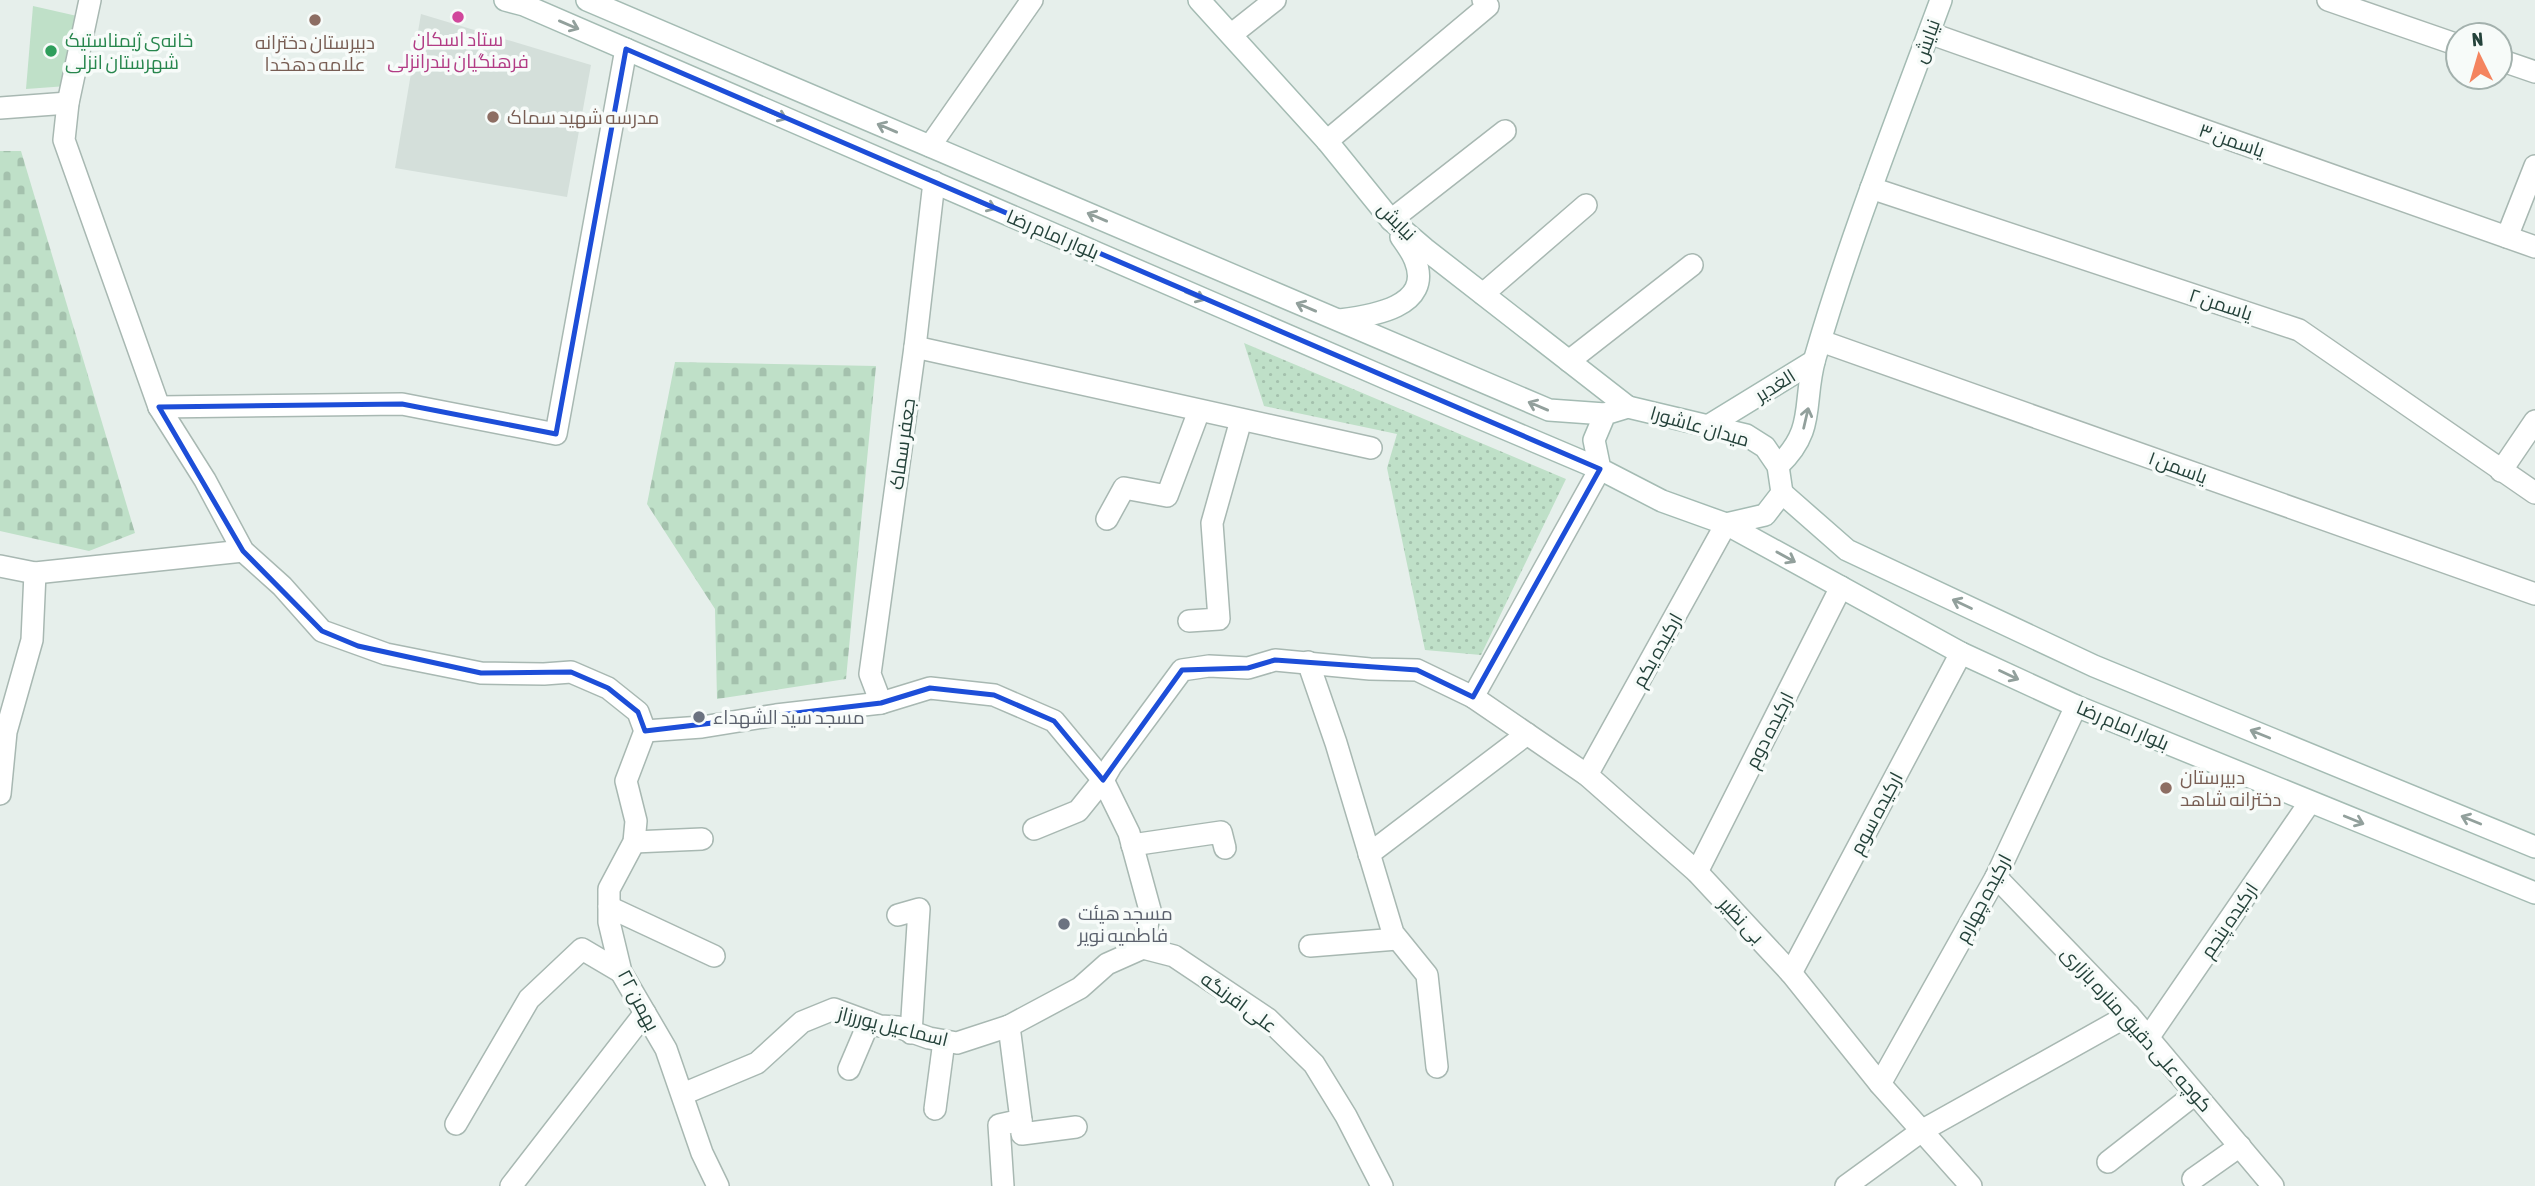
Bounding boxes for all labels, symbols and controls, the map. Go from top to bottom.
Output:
marker: ستاد اسکان فرهنگیان بندرانزلی [450,9,466,25]
marker: دبیرستان دخترانه علامه دهخدا [307,12,323,28]
street label: نیایش [1908,16,1945,66]
one-way arrow [557,19,579,32]
north arrow [2444,21,2514,91]
place label: ستاد اسکان فرهنگیان بندرانزلی [387,28,529,73]
text: N [2471,28,2484,51]
place label: خانه‌ی ژیمناستیک شهرستان انزلی [65,29,193,74]
place label: دبیرستان دخترانه علامه دهخدا [255,31,375,75]
marker: خانه‌ی ژیمناستیک شهرستان انزلی [43,43,59,59]
place label: مدرسه شهید سماک [507,106,659,129]
marker: مدرسه شهید سماک [485,109,501,125]
one-way arrow [766,109,788,122]
street label: یاسمن ۳ [2196,119,2268,162]
one-way arrow [877,121,899,134]
street label: نیایش [1373,197,1421,245]
one-way arrow [975,199,997,212]
street label: بلوار امام رضا [1002,205,1102,266]
one-way arrow [1086,210,1108,223]
street label: یاسمن ۲ [2186,283,2255,325]
one-way arrow [1184,290,1205,303]
one-way arrow [1296,299,1317,312]
street label: الغدیر [1750,364,1800,407]
street label: جعفر سماک [885,397,920,491]
one-way arrow [1527,398,1549,411]
street label: میدان عاشورا [1648,401,1752,452]
one-way arrow [1799,407,1813,430]
street label: یاسمن ۱ [2145,446,2210,489]
one-way arrow [1775,551,1796,564]
one-way arrow [1952,597,1973,610]
street label: ارکیده یکم [1628,609,1689,692]
one-way arrow [1998,669,2019,682]
street label: ارکیده دوم [1740,688,1800,773]
street label: بلوار امام رضا [2072,696,2172,757]
place label: مسجد سید الشهداء [713,706,865,729]
marker: مسجد سید الشهداء [691,709,707,725]
one-way arrow [2250,727,2271,740]
place label: دبیرستان دخترانه شاهد [2180,766,2281,811]
street label: ارکیده سوم [1845,768,1909,859]
marker: دبیرستان دخترانه شاهد [2158,780,2174,796]
one-way arrow [2460,813,2482,826]
one-way arrow [2343,814,2364,827]
street label: ارکیده چهارم [1951,850,2018,947]
street label: ارکیده پنجم [2196,878,2265,964]
street label: بی نظیر [1714,892,1769,948]
place label: مسجد هیئت فاطمیه نویر [1077,902,1173,947]
marker: مسجد هیئت فاطمیه نویر [1056,916,1072,932]
street label: کوچه علی دقیق مناره بازاری [2056,942,2217,1117]
street label: ۲۲ بهمن [613,966,664,1035]
street label: علی افرنگه [1196,967,1281,1038]
street label: اسماعیل پوررزاز [834,1001,951,1052]

